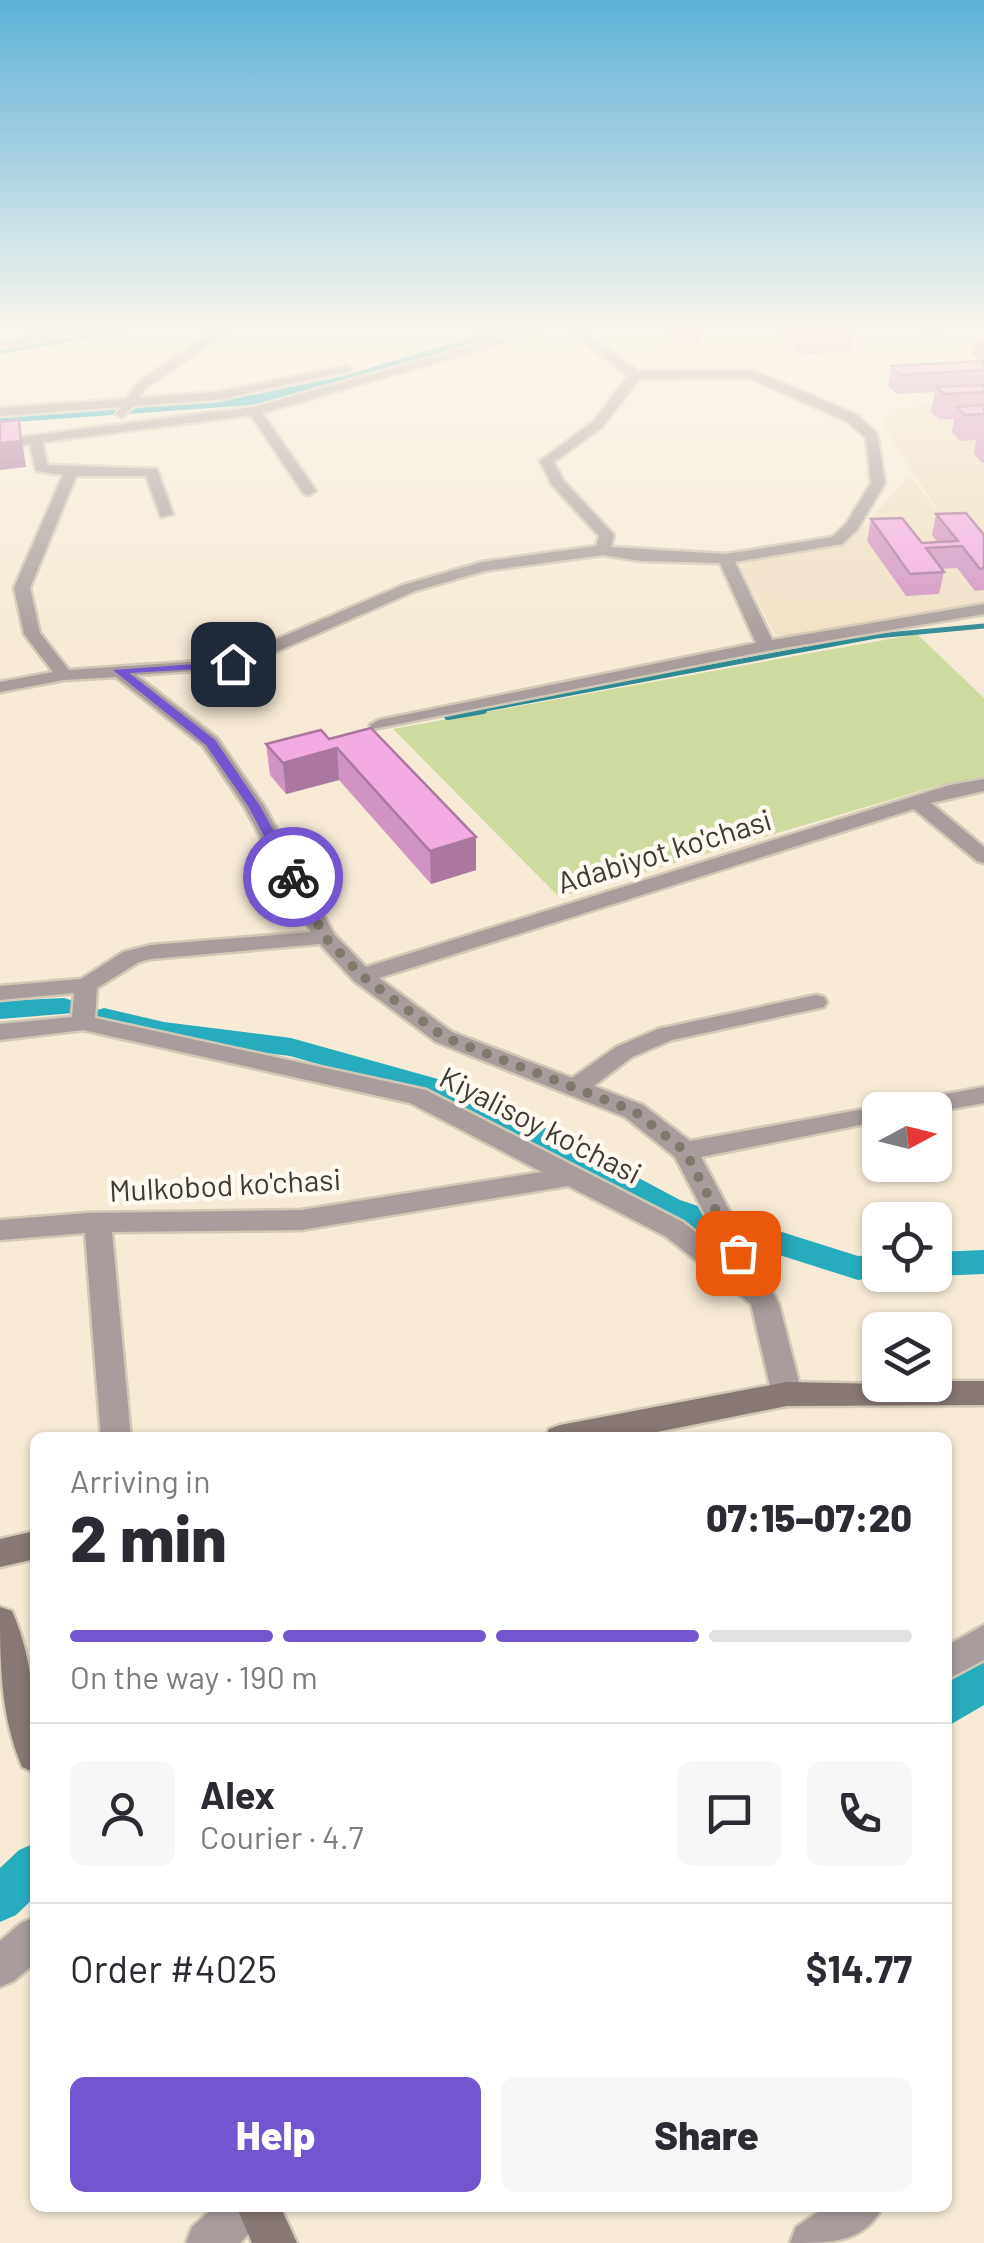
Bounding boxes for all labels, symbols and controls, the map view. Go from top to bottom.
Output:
pin [191,622,276,707]
icon: home [206,637,261,692]
street label: Adabiyot ko'chasi [553,800,775,900]
courier [243,827,343,927]
icon: bike [266,850,321,905]
street label: Kiyalisoy ko'chasi [434,1058,648,1190]
north arrow [862,1092,952,1182]
map controls [862,1092,952,1402]
street label: Mulkobod ko'chasi [108,1160,342,1208]
button: locate [862,1202,952,1292]
pin [696,1211,781,1296]
icon: bag [711,1226,766,1281]
button: layers [862,1312,952,1402]
text: Arriving in [70,1461,210,1499]
text: 07:15–07:20 [706,1494,912,1540]
text: 2 min [70,1497,227,1575]
text: On the way · 190 m [70,1657,318,1695]
button: person [70,1761,175,1866]
button: chat [677,1761,782,1866]
button: phone [807,1761,912,1866]
text: Alex [200,1771,275,1817]
text: Courier · 4.7 [200,1817,364,1855]
text: Order #4025 [70,1945,277,1991]
text: $14.77 [806,1945,912,1991]
button: Help [70,2077,481,2192]
button: Share [501,2077,912,2192]

